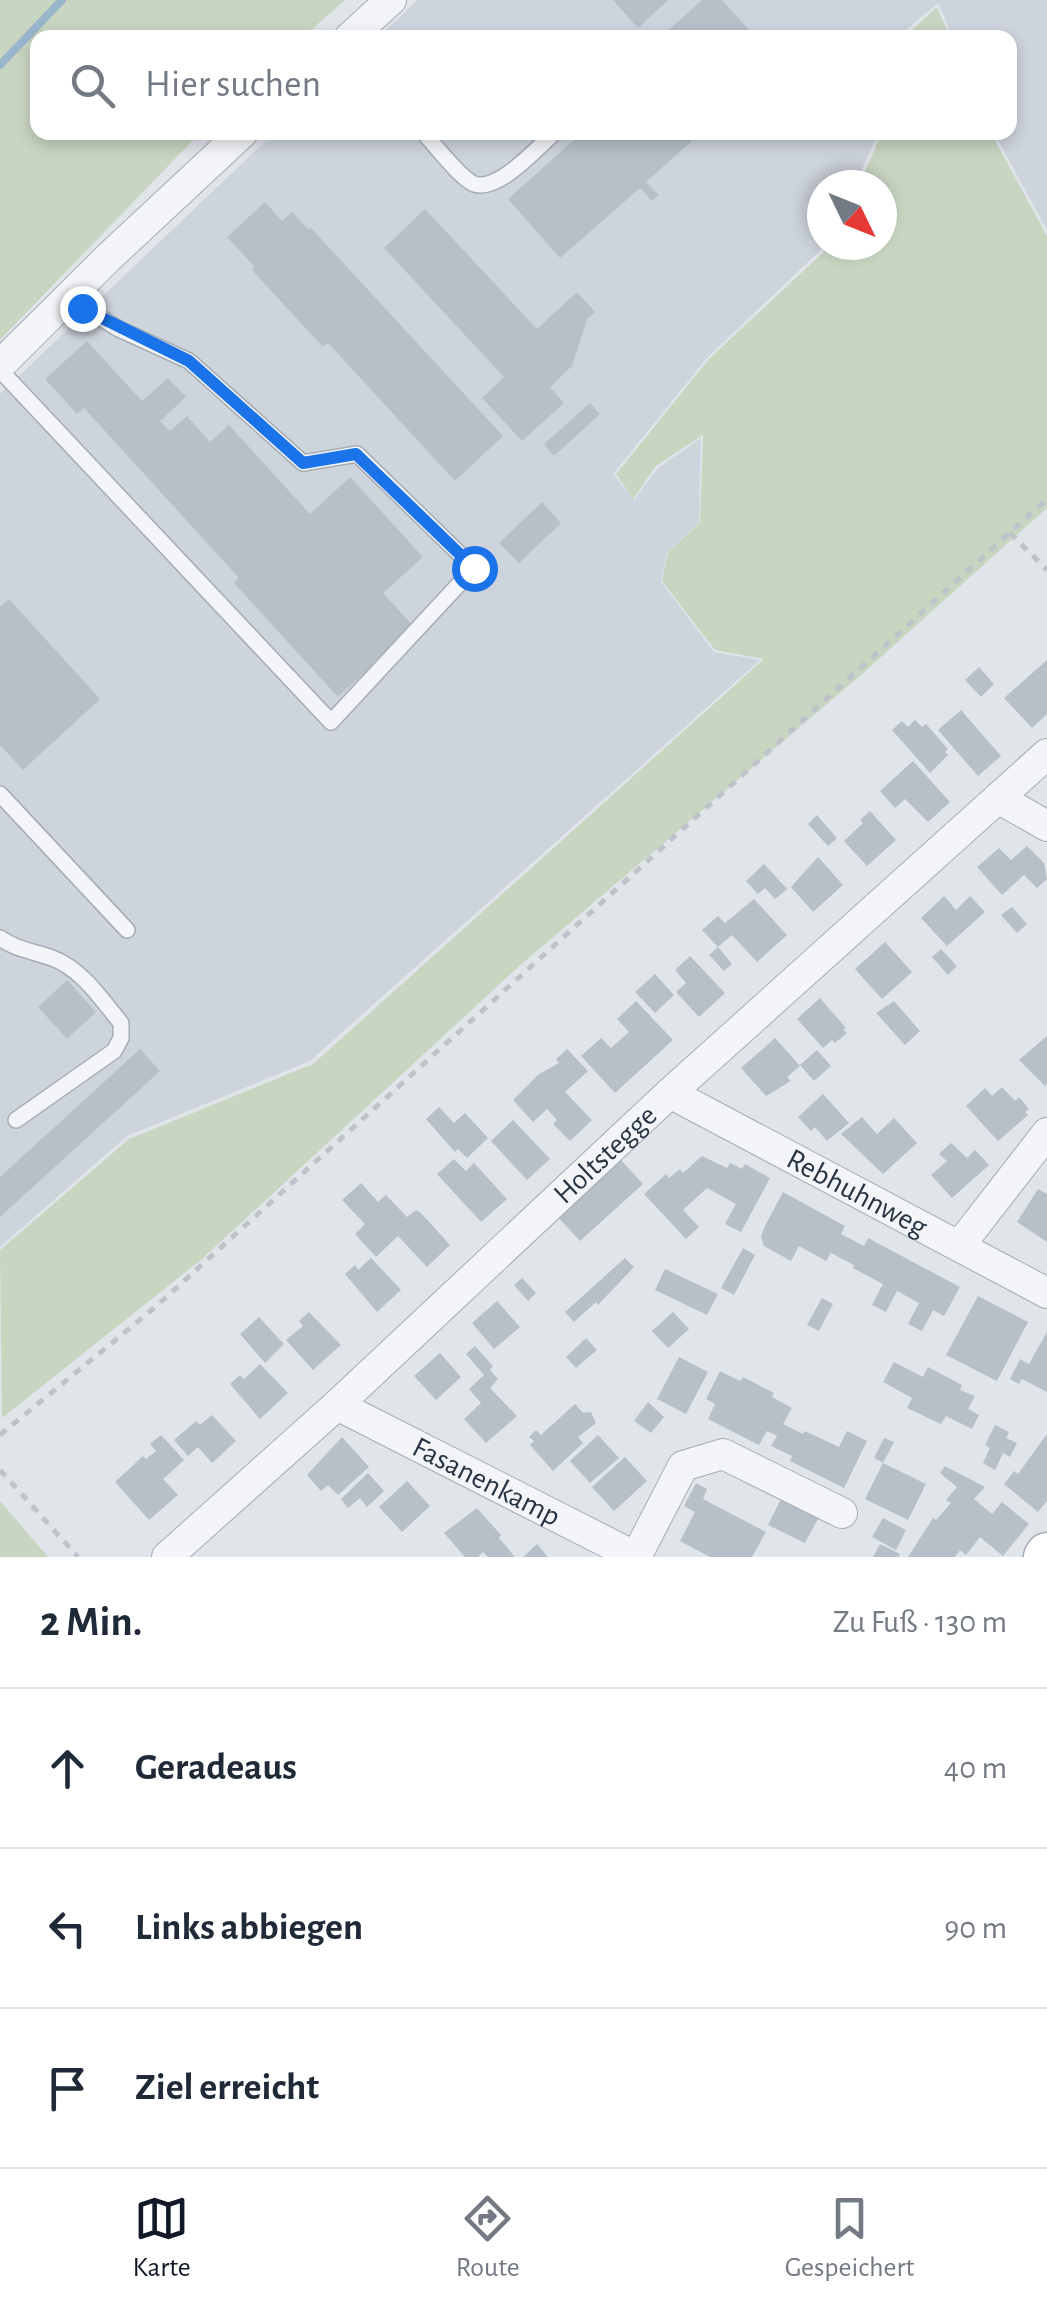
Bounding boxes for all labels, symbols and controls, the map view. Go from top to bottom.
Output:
search box [30,30,1017,140]
icon: search [65,58,120,113]
text: Hier suchen [145,66,321,104]
north arrow [807,170,897,260]
route end [60,286,106,332]
route start [452,546,498,592]
street label: Holtstegge [548,1100,663,1210]
street label: Rebhuhnweg [782,1144,932,1243]
street label: Fasanenkamp [408,1432,565,1532]
text: 2 Min. [40,1601,142,1643]
text: Zu Fuß · 130 m [833,1606,1007,1638]
icon: ahead [40,1741,95,1796]
text: Geradeaus [135,1749,297,1787]
text: 40 m [944,1752,1007,1784]
icon: left [40,1901,95,1956]
text: Links abbiegen [135,1909,363,1947]
text: 90 m [944,1912,1007,1944]
icon: arrive [40,2061,95,2116]
text: Ziel erreicht [135,2069,319,2107]
tab: Karte [133,2191,191,2285]
tab: Route [456,2191,520,2285]
tab: Gespeichert [785,2191,914,2285]

